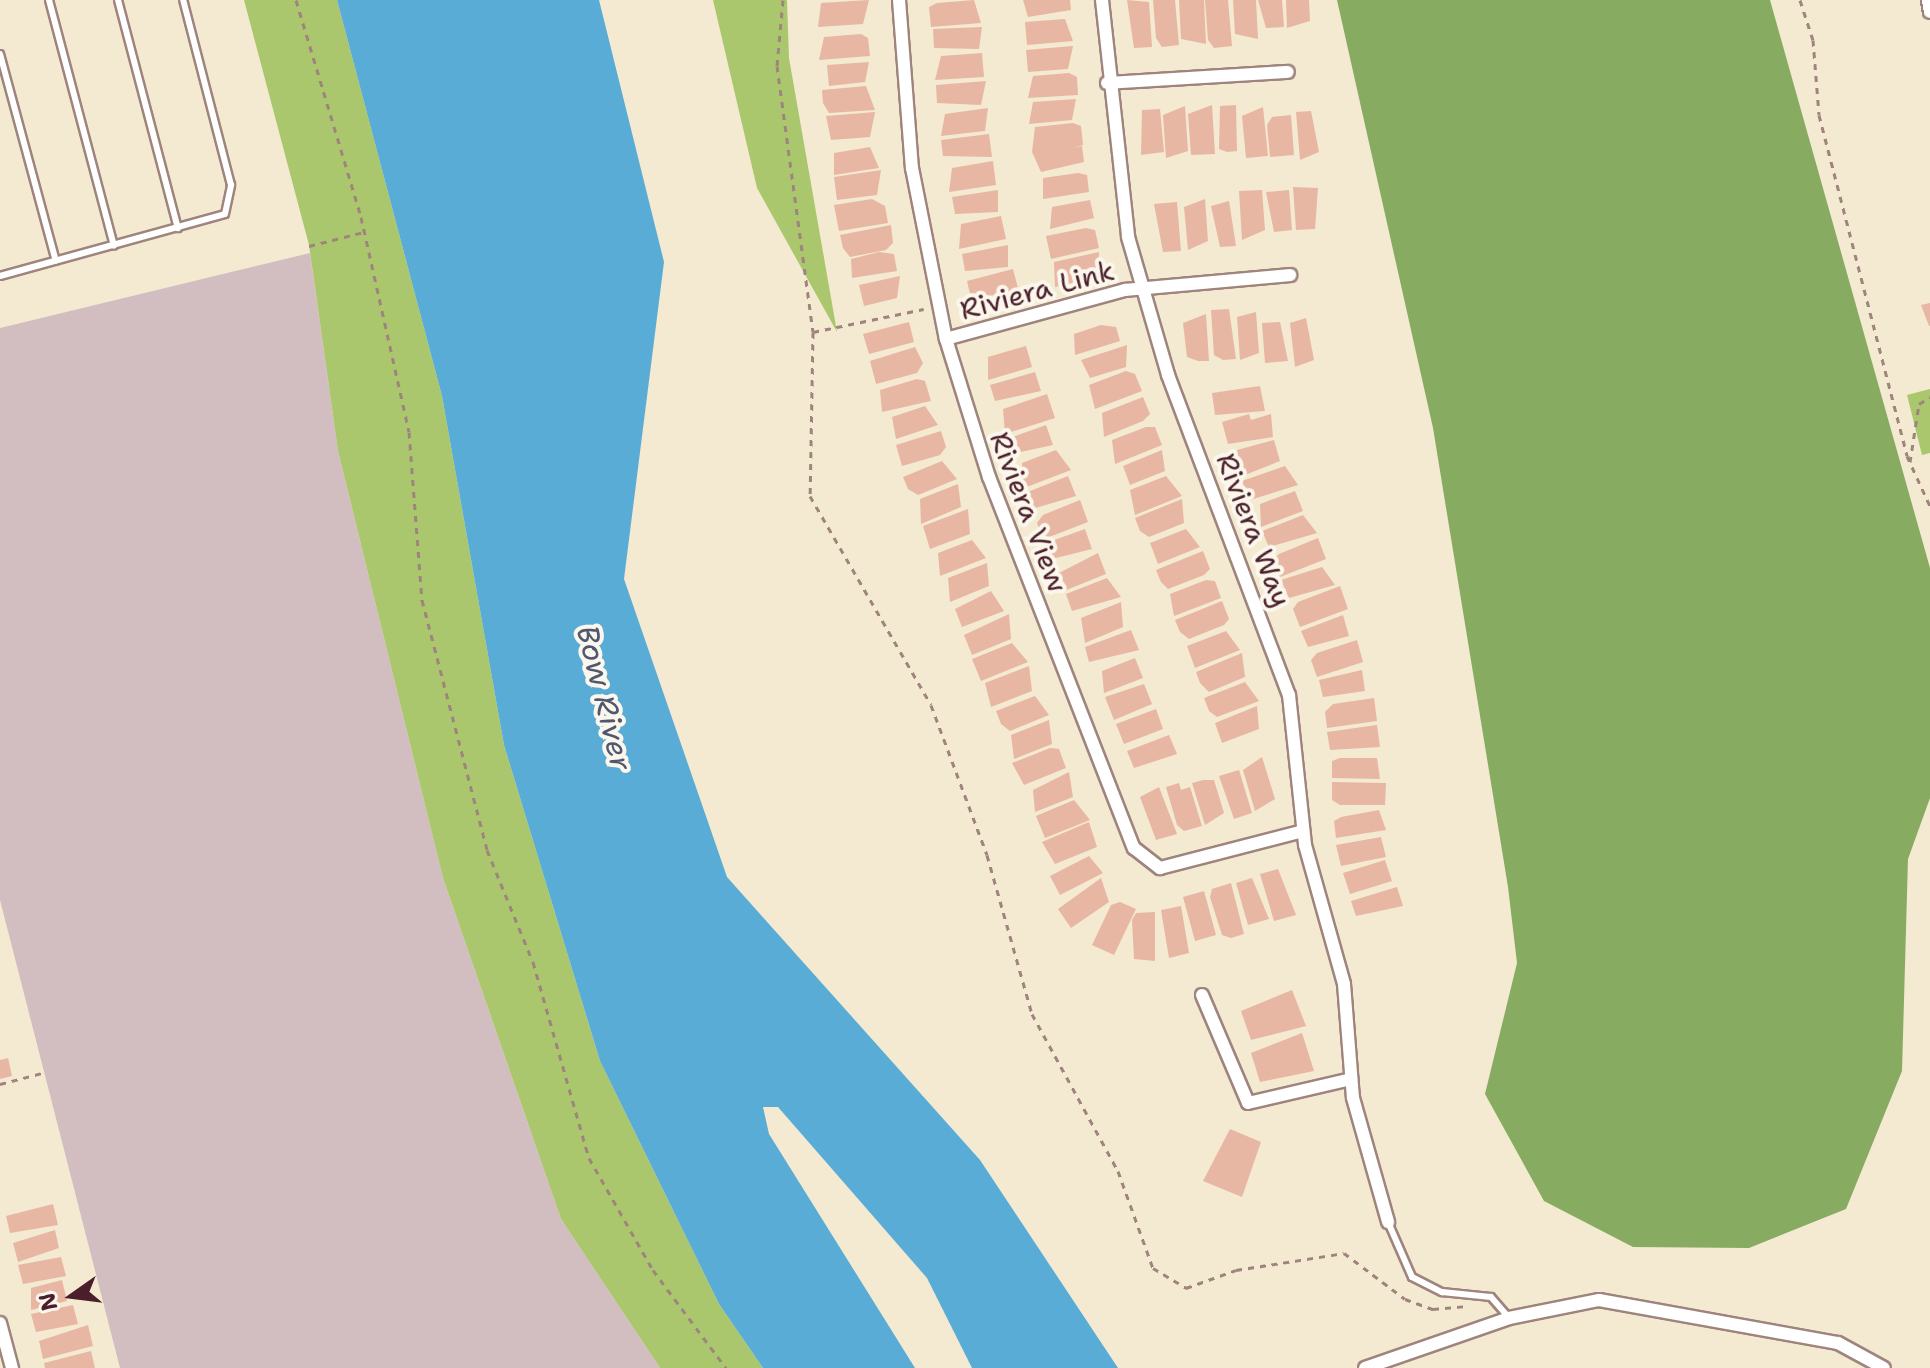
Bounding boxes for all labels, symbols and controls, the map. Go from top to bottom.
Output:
street label: Riviera Link [956,253,1118,327]
street label: Riviera View [983,427,1075,597]
street label: Riviera Way [1209,448,1299,612]
water label: Bow River [569,622,639,774]
north arrow [32,1256,112,1336]
text: N [32,1290,64,1314]

